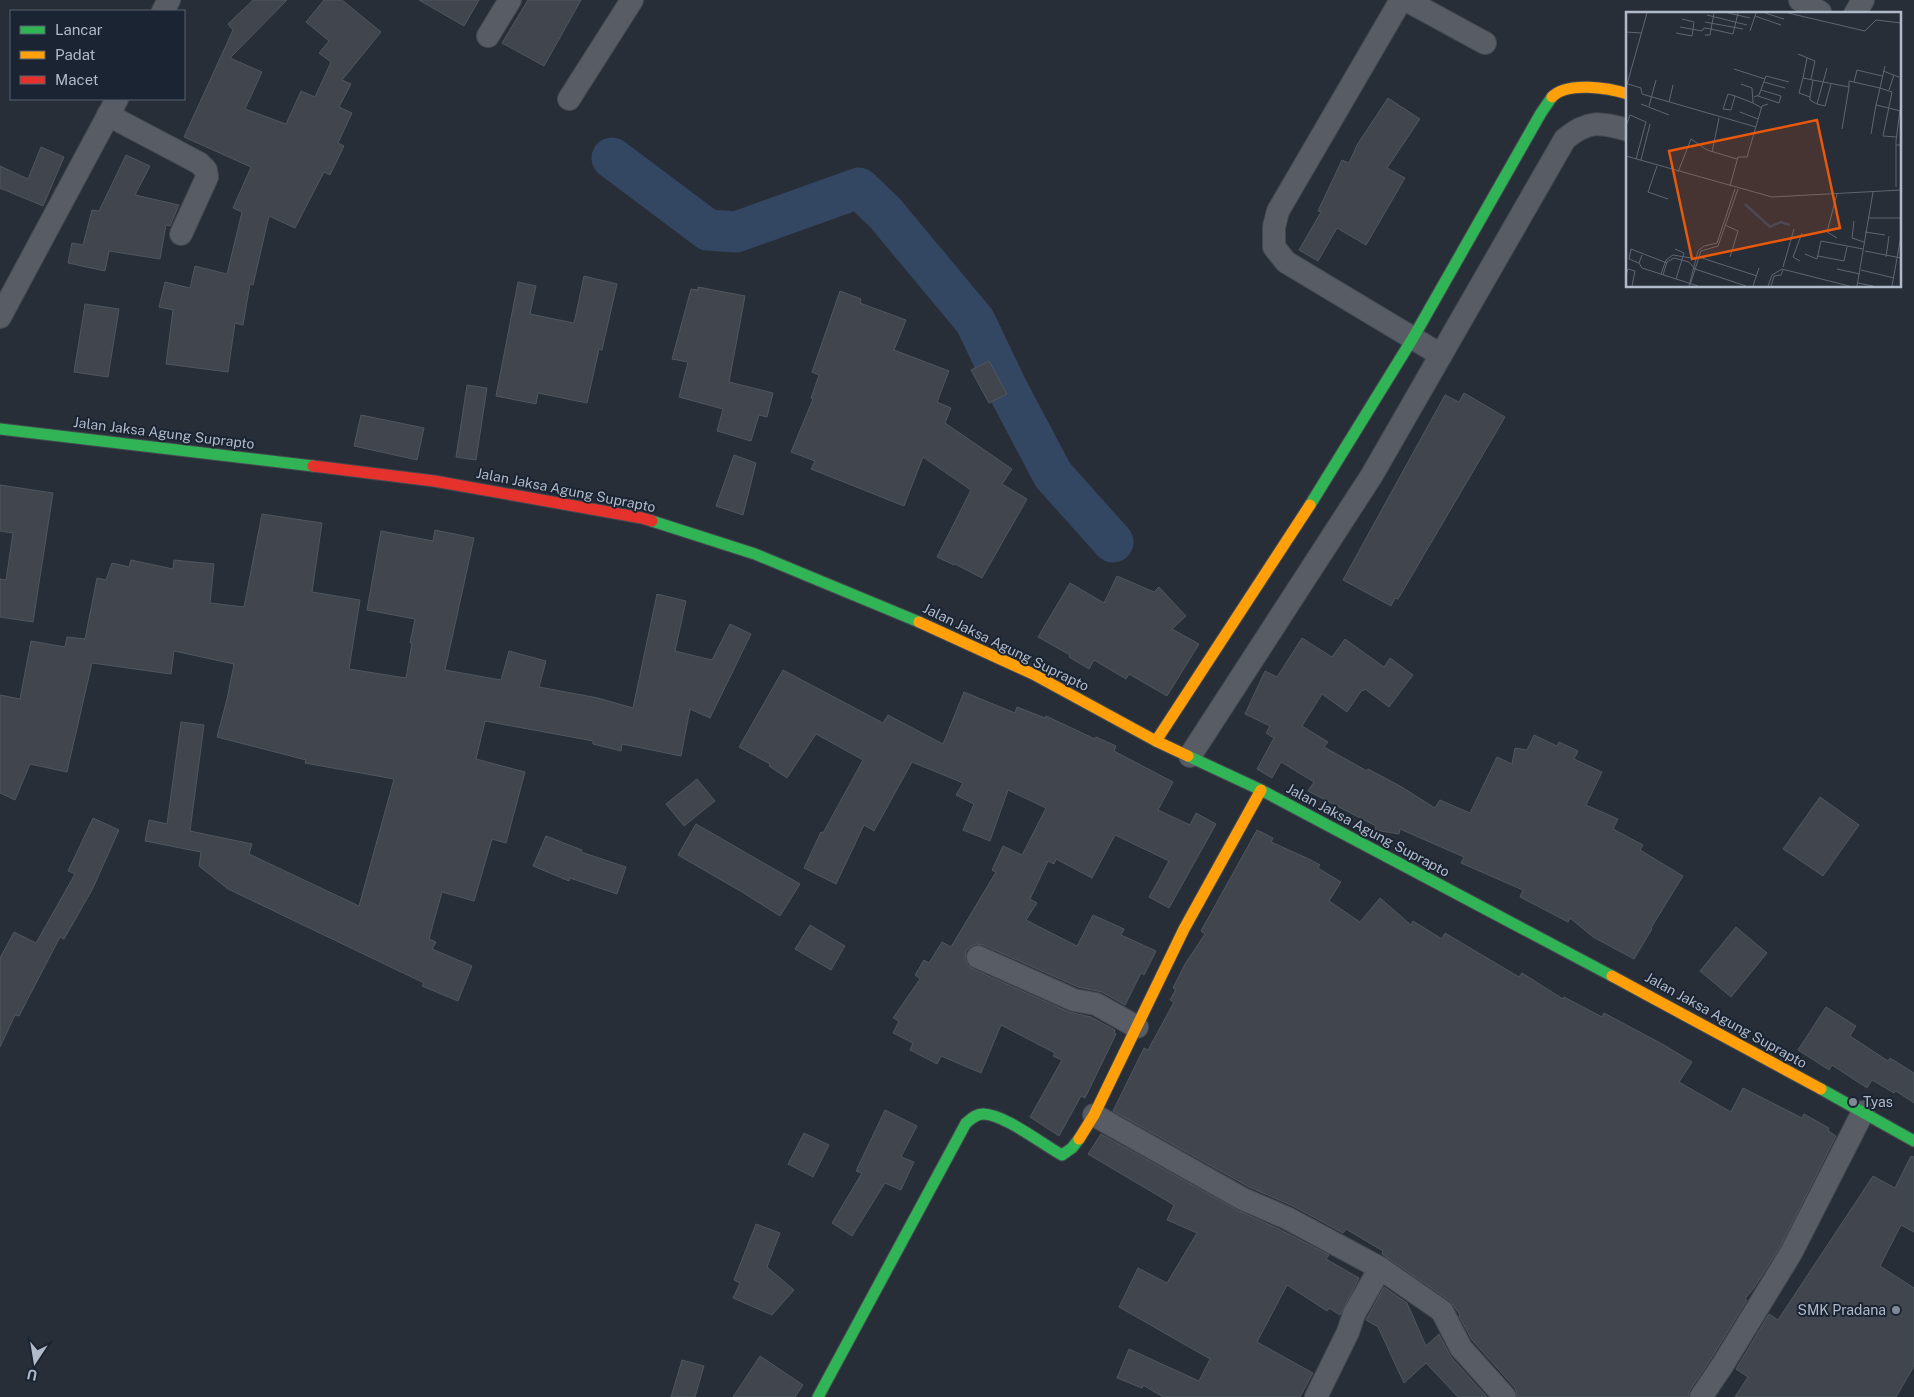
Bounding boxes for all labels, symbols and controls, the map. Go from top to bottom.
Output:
legend [10,10,185,100]
inset map [1626,12,1902,288]
text: Lancar [55,21,103,38]
text: Padat [55,46,96,63]
text: Macet [55,71,99,88]
street label: Jalan Jaksa Agung Suprapto [72,414,256,452]
street label: Jalan Jaksa Agung Suprapto [475,465,657,515]
street label: Jalan Jaksa Agung Suprapto [921,600,1092,694]
street label: Jalan Jaksa Agung Suprapto [1284,780,1452,880]
street label: Jalan Jaksa Agung Suprapto [1642,969,1810,1071]
place label: Tyas [1863,1094,1893,1110]
marker: Tyas [1847,1096,1859,1108]
place label: SMK Pradana [1798,1302,1886,1318]
marker: SMK Pradana [1890,1304,1902,1316]
north arrow [10,1337,60,1387]
text: U [26,1366,39,1384]

